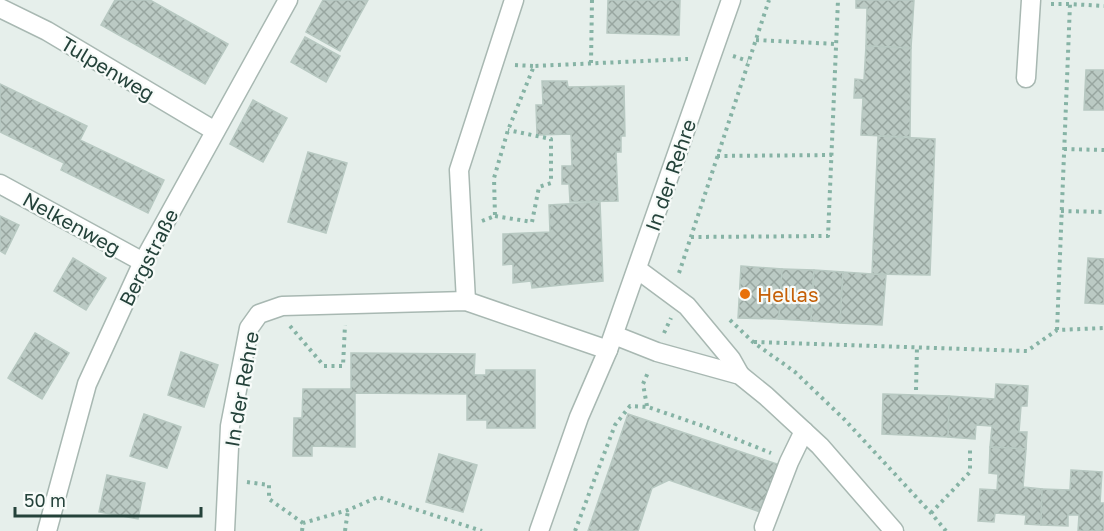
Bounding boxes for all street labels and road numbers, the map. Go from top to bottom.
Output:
street label: Tulpenweg [57,31,159,105]
street label: In der Rehre [640,116,700,234]
street label: Nelkenweg [19,186,125,260]
street label: Bergstraße [113,205,183,309]
street label: In der Rehre [219,329,263,449]

